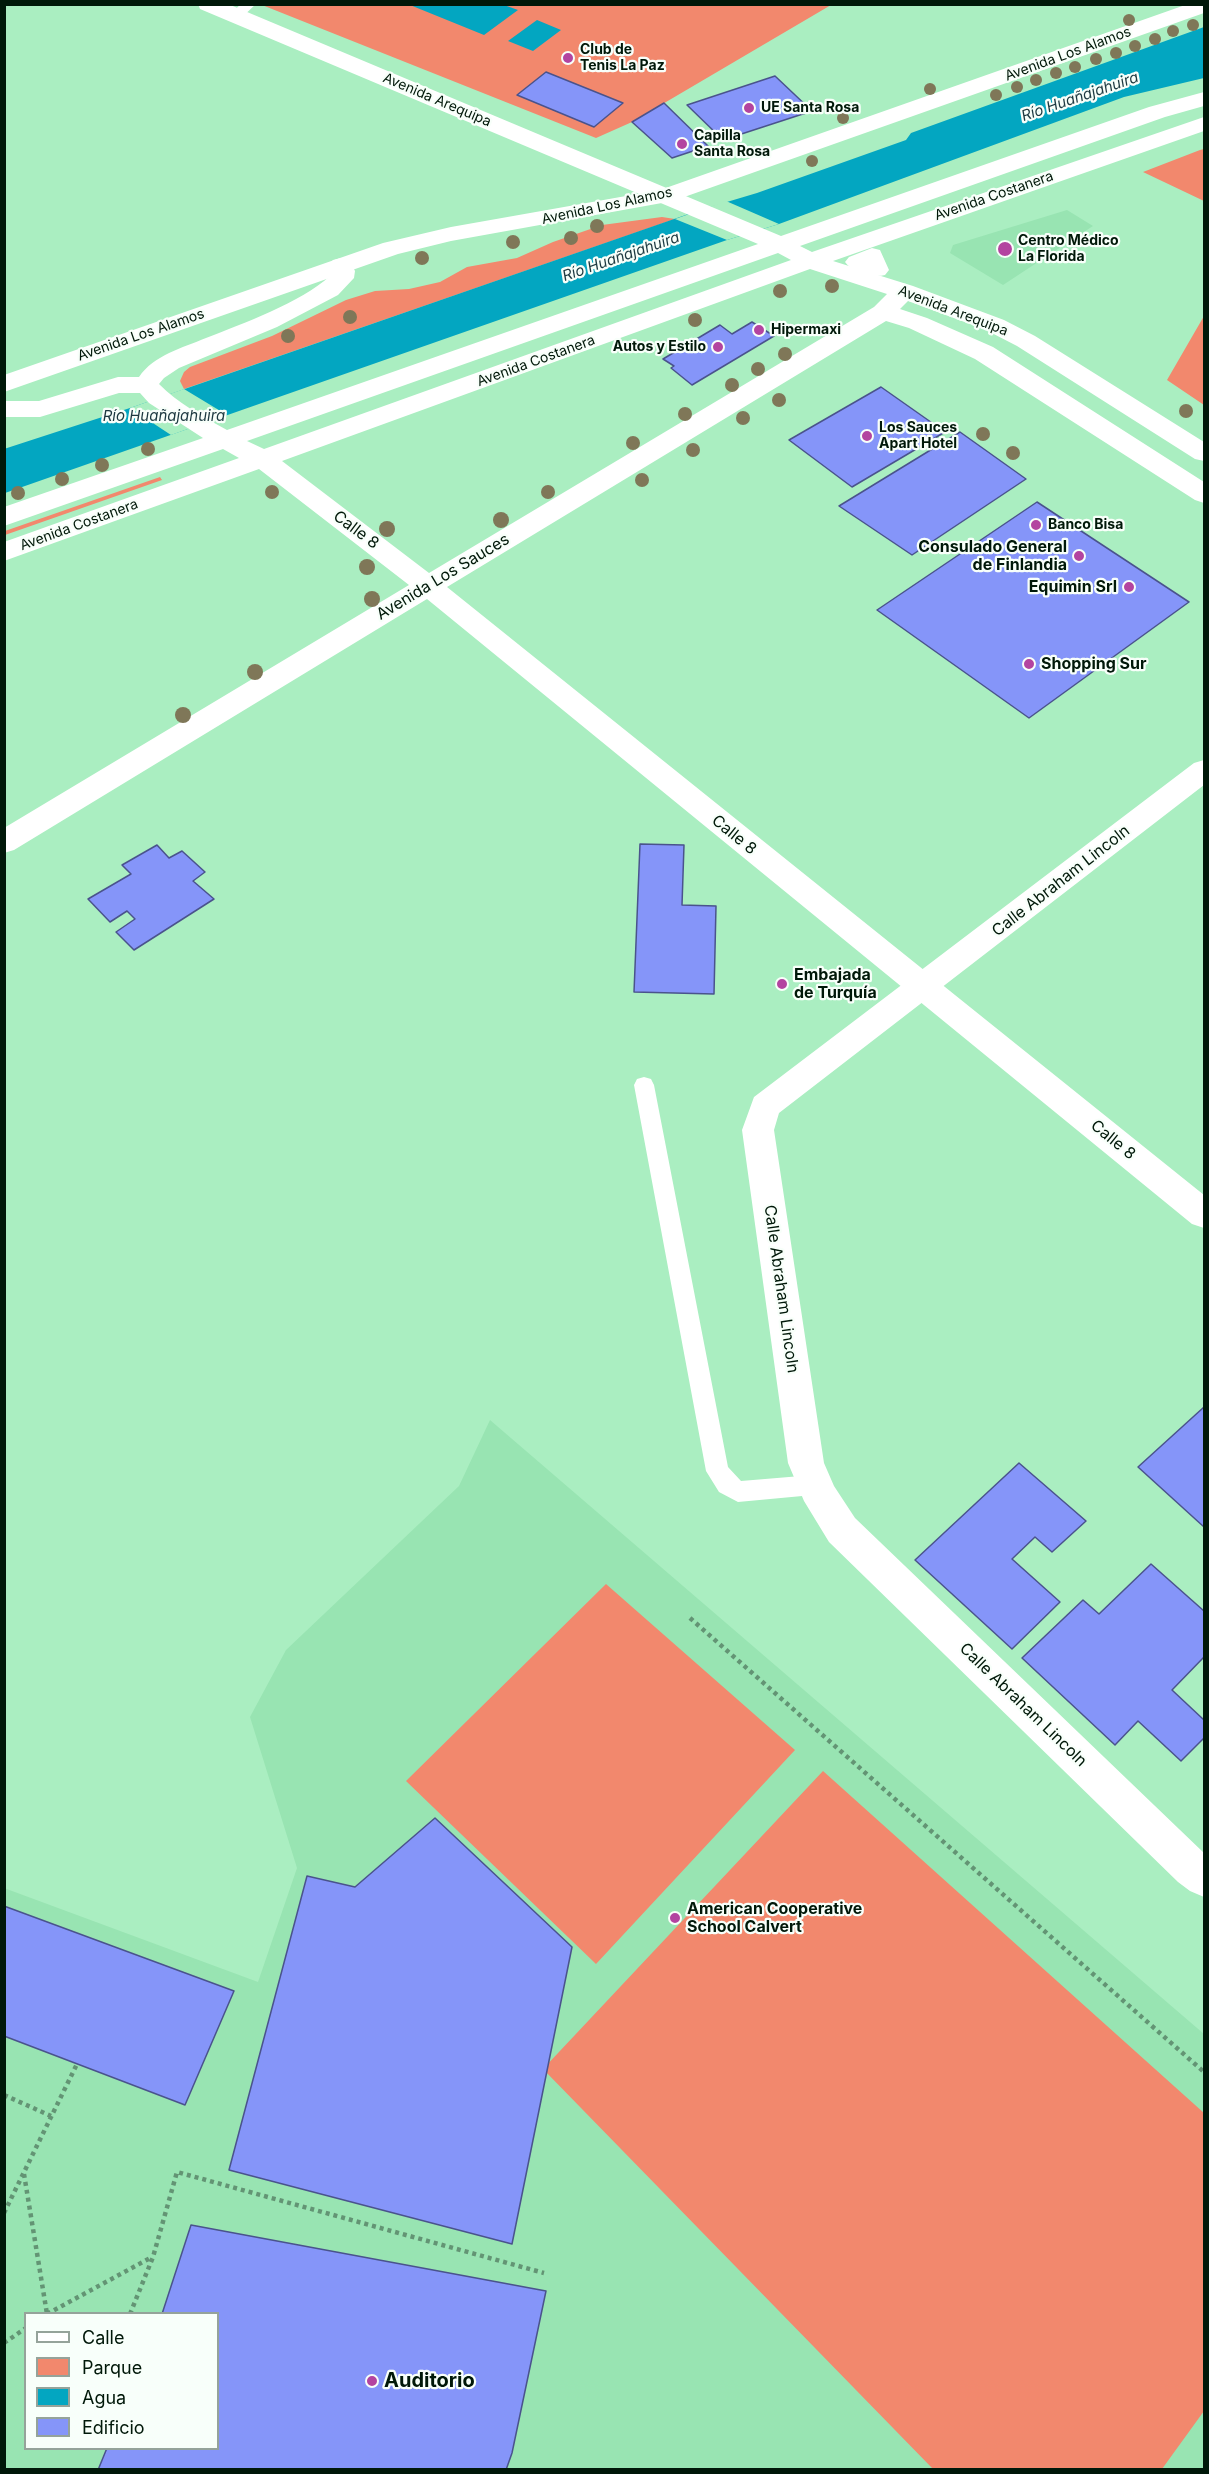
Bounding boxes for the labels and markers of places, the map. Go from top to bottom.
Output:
place label: Club de Tenis La Paz [580,42,665,74]
marker: Club de Tenis La Paz [561,51,575,65]
place label: UE Santa Rosa [761,100,859,116]
marker: UE Santa Rosa [742,101,756,115]
place label: Capilla Santa Rosa [694,128,770,160]
marker: Capilla Santa Rosa [675,137,689,151]
place label: Centro Médico La Florida [1018,233,1119,266]
marker: Centro Médico La Florida [996,240,1014,258]
place label: Hipermaxi [771,322,841,338]
marker: Hipermaxi [752,323,766,337]
place label: Autos y Estilo [613,339,706,355]
marker: Autos y Estilo [711,340,725,354]
place label: Los Sauces Apart Hotel [879,420,957,452]
marker: Los Sauces Apart Hotel [860,429,874,443]
place label: Banco Bisa [1048,517,1123,533]
marker: Banco Bisa [1029,518,1043,532]
place label: Consulado General de Finlandia [918,537,1067,575]
marker: Consulado General de Finlandia [1072,549,1086,563]
place label: Equimin Srl [1029,577,1117,597]
marker: Equimin Srl [1122,580,1136,594]
place label: Shopping Sur [1041,654,1147,674]
marker: Shopping Sur [1022,657,1036,671]
place label: Embajada de Turquía [794,965,877,1003]
marker: Embajada de Turquía [775,977,789,991]
place label: American Cooperative School Calvert [687,1899,862,1937]
marker: American Cooperative School Calvert [668,1911,682,1925]
place label: Auditorio [384,2369,475,2393]
marker: Auditorio [365,2374,379,2388]

